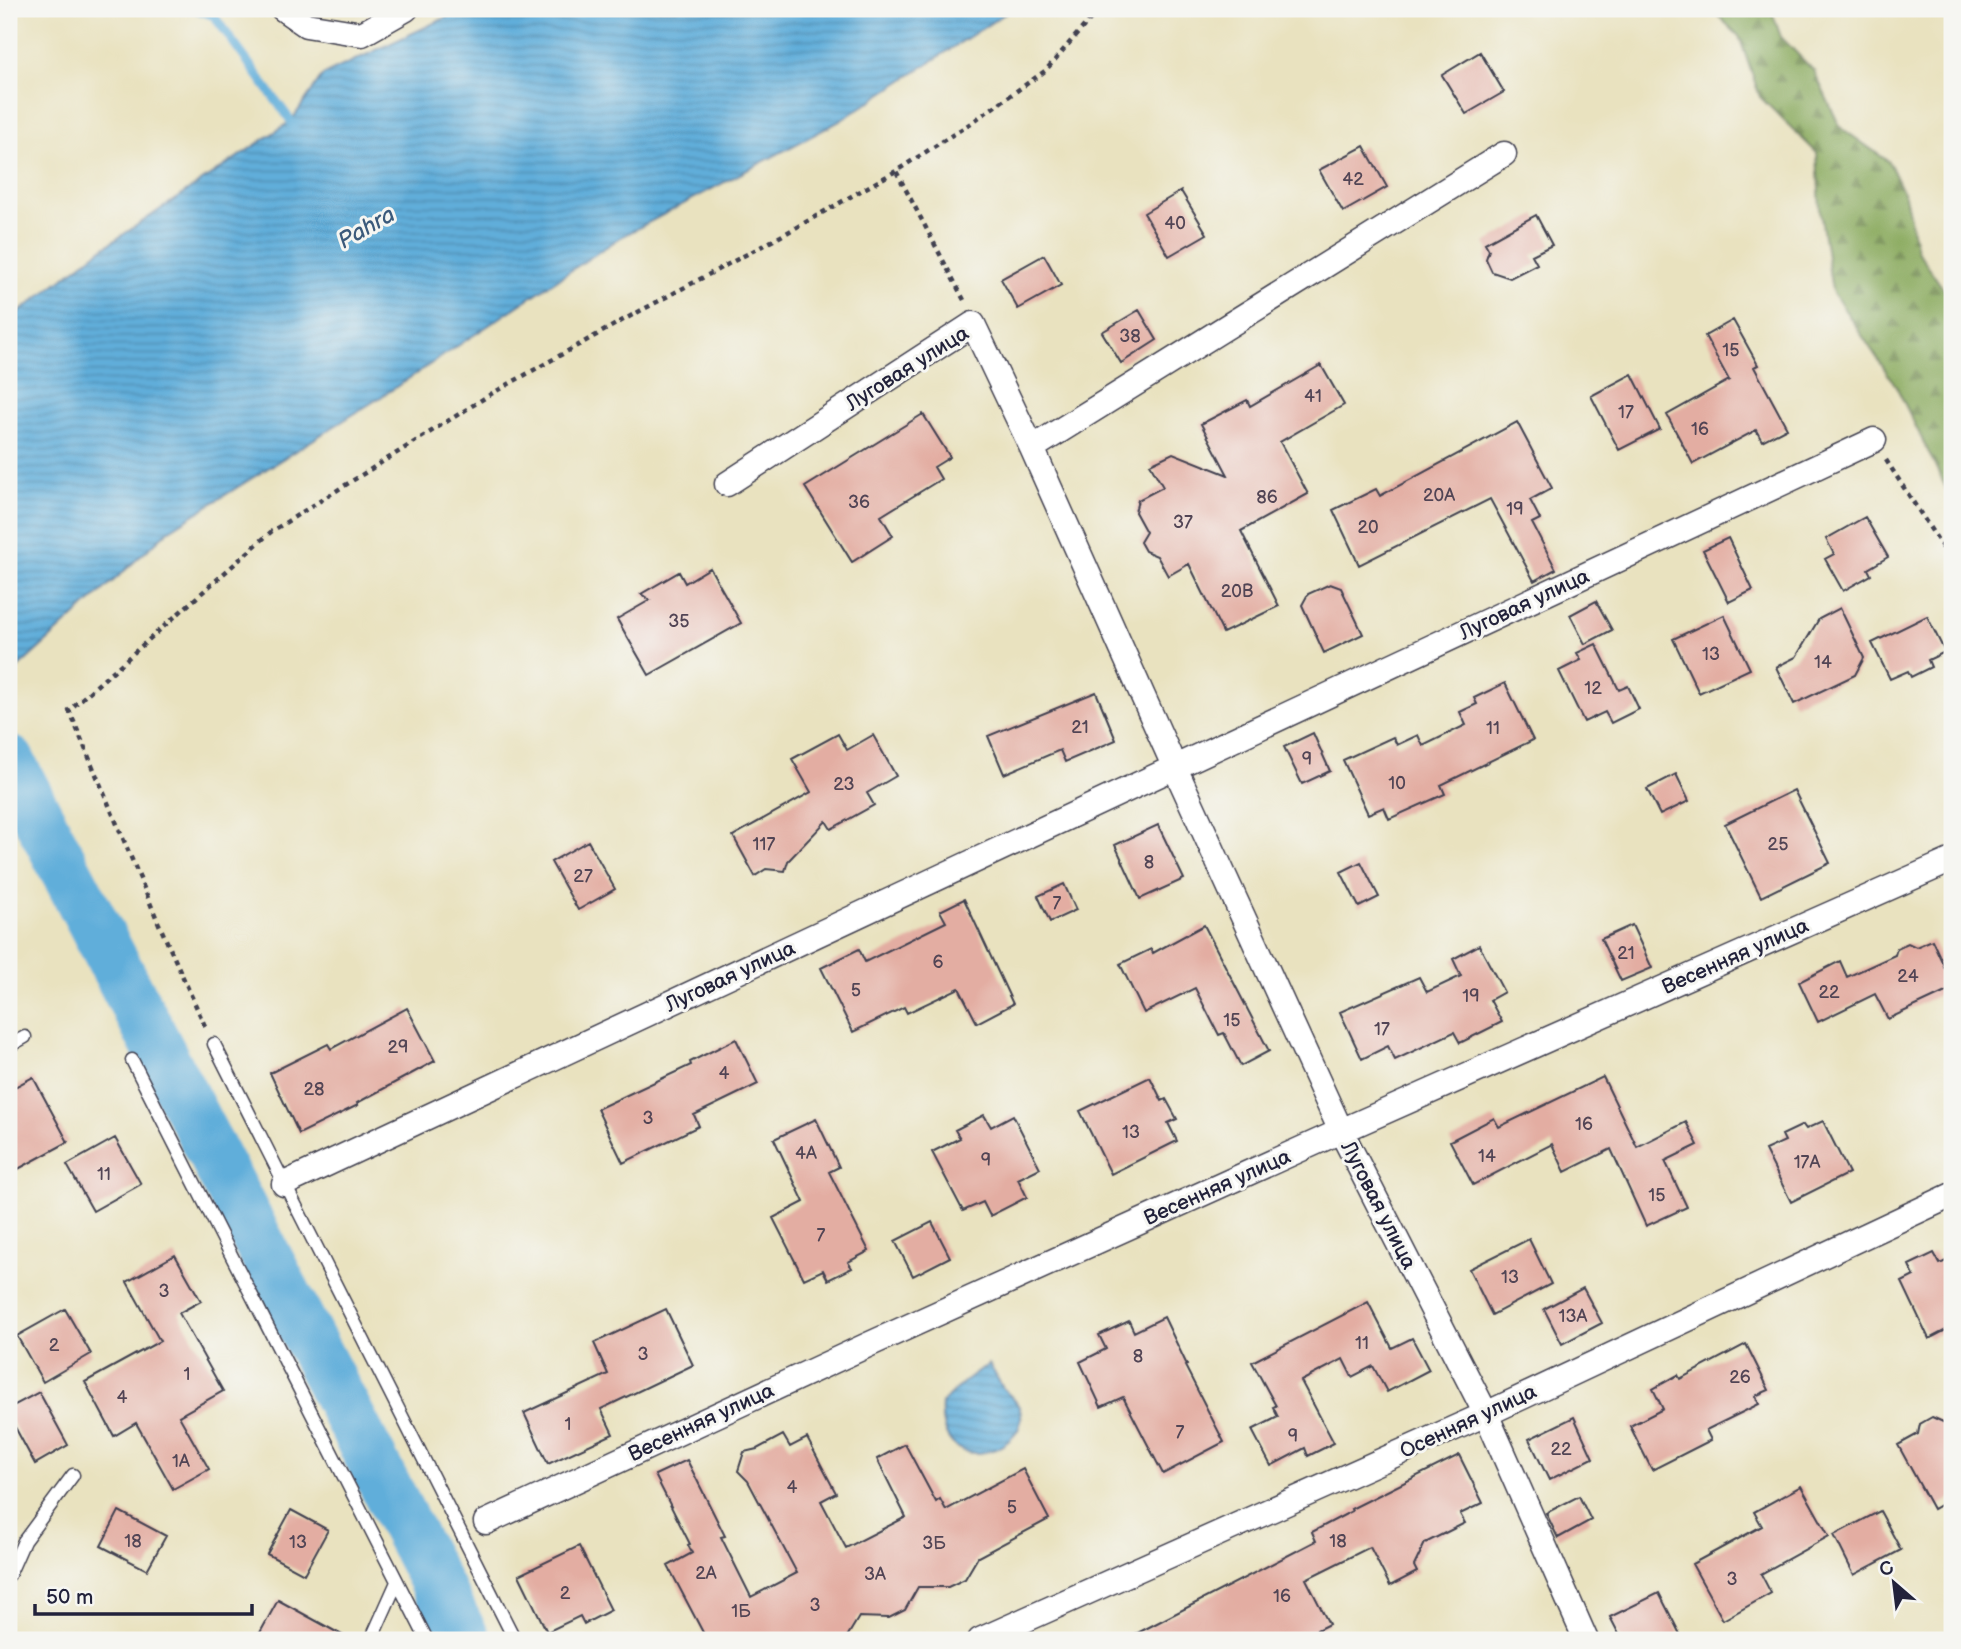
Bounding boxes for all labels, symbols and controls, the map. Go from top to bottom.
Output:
house number: 42 [1342,169,1364,190]
water label: Pahra [333,200,400,255]
house number: 40 [1164,213,1186,234]
street label: Луговая улица [840,320,974,417]
house number: 38 [1119,326,1141,347]
house number: 15 [1722,340,1740,361]
house number: 41 [1304,386,1322,407]
house number: 17 [1618,402,1634,423]
house number: 16 [1691,419,1709,440]
house number: 20А [1423,485,1455,506]
house number: 86 [1256,487,1278,508]
house number: 36 [848,492,870,513]
house number: 19 [1506,499,1524,520]
house number: 37 [1173,512,1193,533]
house number: 20 [1357,517,1379,538]
street label: Луговая улица [1454,563,1594,646]
house number: 20В [1221,581,1253,602]
house number: 35 [668,611,690,632]
house number: 13 [1702,644,1720,665]
house number: 14 [1814,652,1832,673]
house number: 12 [1584,678,1602,699]
house number: 21 [1071,717,1089,738]
house number: 11 [1486,718,1500,739]
house number: 9 [1302,749,1312,770]
house number: 10 [1388,773,1406,794]
house number: 23 [833,774,855,795]
house number: 117 [753,834,776,855]
house number: 25 [1768,834,1788,855]
house number: 8 [1144,852,1154,873]
house number: 27 [573,866,593,887]
house number: 7 [1053,893,1062,914]
street label: Весенняя улица [1658,913,1813,1000]
street label: Луговая улица [660,935,800,1018]
house number: 21 [1617,943,1635,964]
house number: 6 [933,952,944,973]
house number: 24 [1897,966,1919,987]
house number: 5 [851,980,861,1001]
house number: 22 [1818,982,1840,1003]
house number: 19 [1462,986,1480,1007]
house number: 15 [1223,1010,1241,1031]
house number: 17 [1374,1019,1390,1040]
house number: 29 [387,1037,409,1058]
house number: 4 [719,1063,730,1084]
house number: 28 [303,1079,325,1100]
house number: 3 [642,1108,654,1129]
house number: 16 [1575,1114,1593,1135]
house number: 13 [1122,1122,1140,1143]
street label: Луговая улица [1335,1136,1422,1274]
house number: 4А [795,1143,817,1164]
street label: Весенняя улица [1140,1144,1295,1231]
house number: 14 [1478,1146,1496,1167]
house number: 9 [981,1150,991,1171]
house number: 17А [1794,1152,1820,1173]
house number: 11 [97,1164,111,1185]
house number: 15 [1648,1185,1666,1206]
house number: 7 [817,1225,826,1246]
house number: 13 [1501,1267,1519,1288]
house number: 3 [158,1281,170,1302]
house number: 13А [1559,1306,1588,1327]
house number: 11 [1355,1333,1369,1354]
house number: 2 [49,1335,60,1356]
house number: 3 [637,1344,649,1365]
house number: 8 [1133,1346,1143,1367]
house number: 1 [184,1364,190,1385]
house number: 26 [1729,1367,1751,1388]
street label: Весенняя улица [624,1378,779,1467]
street label: Осенняя улица [1396,1379,1541,1464]
house number: 4 [117,1387,128,1408]
house number: 1 [565,1414,571,1435]
house number: 7 [1176,1422,1185,1443]
house number: 9 [1288,1426,1298,1447]
house number: 22 [1550,1439,1572,1460]
house number: 1А [172,1451,190,1472]
house number: 4 [787,1477,798,1498]
house number: 5 [1007,1497,1017,1518]
house number: 18 [124,1531,142,1552]
house number: 18 [1329,1531,1347,1552]
house number: 13 [289,1532,307,1553]
house number: 3Б [922,1533,946,1554]
north arrow [1860,1548,1930,1618]
text: С [1875,1556,1898,1583]
house number: 2А [695,1563,717,1584]
house number: 3А [864,1564,886,1585]
house number: 3 [1726,1569,1738,1590]
scale bar [35,1572,252,1616]
house number: 2 [560,1583,571,1604]
text: 50 m [46,1585,93,1610]
house number: 16 [1273,1586,1291,1607]
house number: 3 [809,1595,821,1616]
house number: 1Б [731,1601,751,1622]

